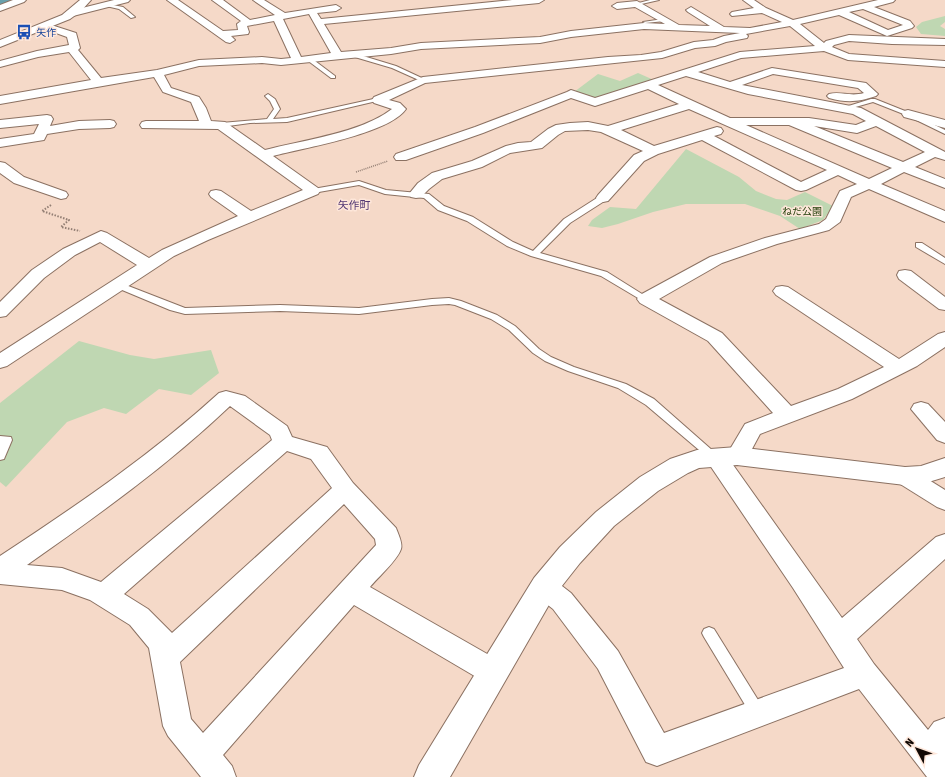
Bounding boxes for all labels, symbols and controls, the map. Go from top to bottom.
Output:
bus stop icon: 矢作 [15,23,33,41]
place label: 矢作 [36,27,56,38]
district label: 矢作町 [338,199,371,211]
park label: ねだ公園 [782,206,822,217]
north arrow [897,729,937,769]
text: N [903,736,916,749]

